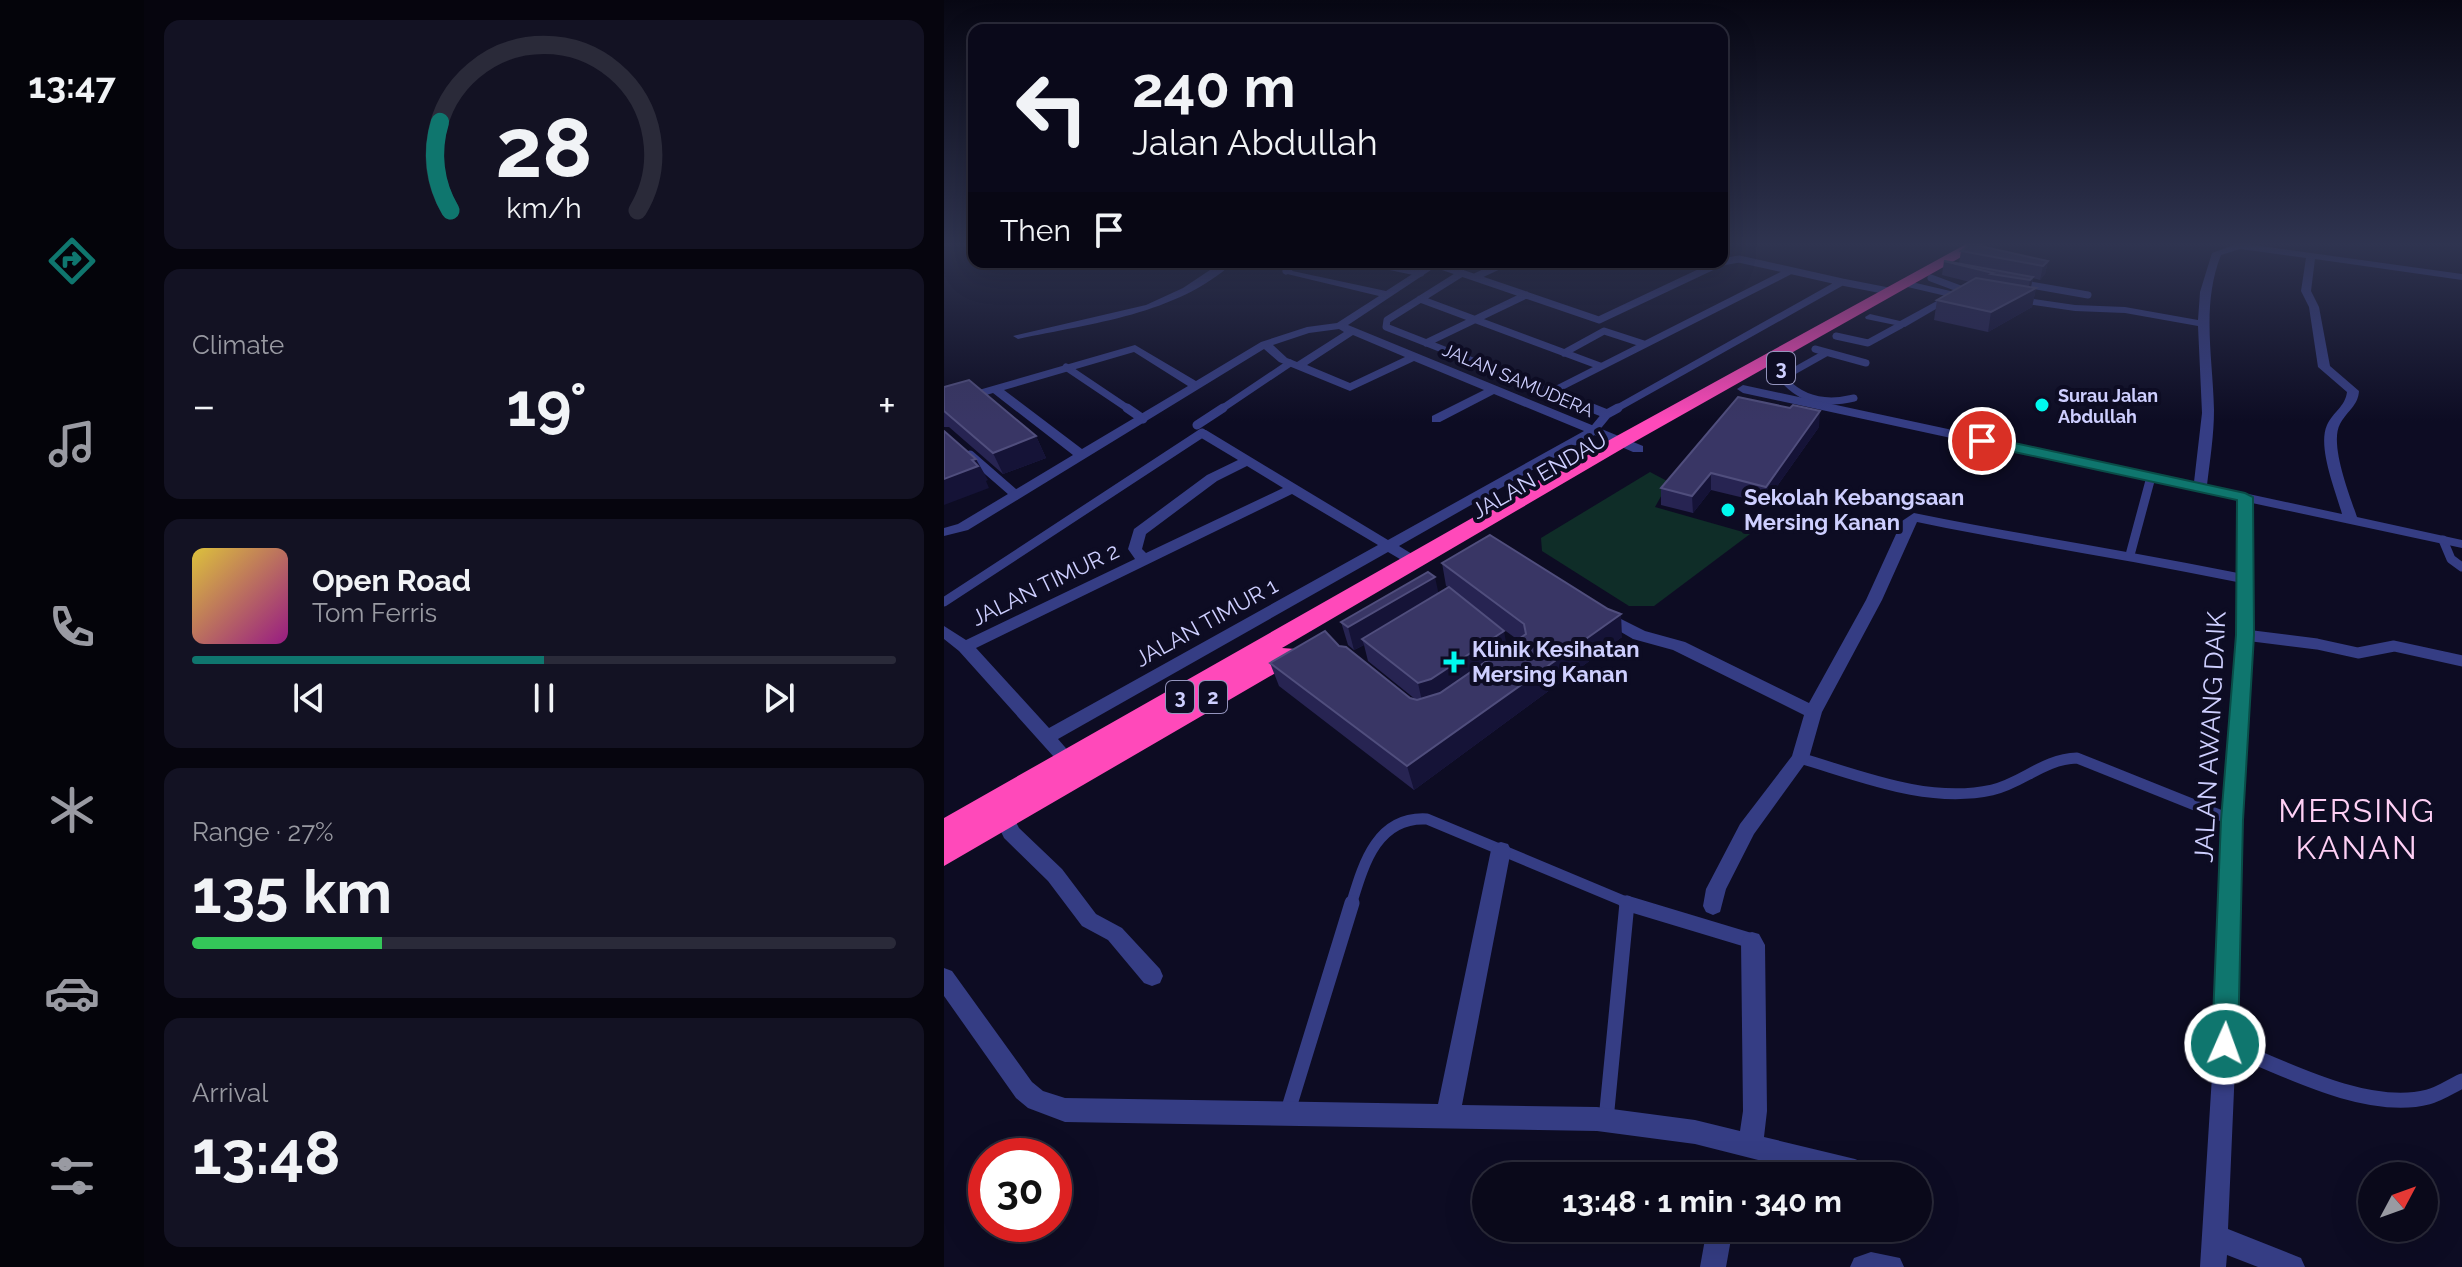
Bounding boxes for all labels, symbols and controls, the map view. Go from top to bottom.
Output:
text: 240 m [1132,54,1296,120]
icon: left [1000,56,1104,160]
text: 13:47 [28,64,116,106]
text: 28 [495,98,593,195]
text: Jalan Abdullah [1132,121,1378,163]
text: km/h [506,191,582,225]
icon: arrive [1087,208,1131,252]
text: Then [1000,213,1071,248]
icon: directions [44,233,100,289]
text: Climate [192,330,284,360]
street label: JALAN SAMUDERA [1440,339,1596,421]
road number: 3 [1767,352,1795,384]
text: 19° [507,370,587,440]
text: − [192,380,216,431]
text: + [878,380,896,431]
place label: Surau Jalan Abdullah [2058,385,2158,427]
marker: Surau Jalan Abdullah [2033,396,2051,414]
pin [1948,407,2016,475]
icon: music [44,416,100,472]
icon: arrive [1960,419,2004,463]
street label: JALAN ENDAU [1467,426,1611,524]
place label: Sekolah Kebangsaan Mersing Kanan [1744,484,1964,535]
marker: Sekolah Kebangsaan Mersing Kanan [1719,501,1737,519]
street label: JALAN TIMUR 2 [967,537,1123,631]
text: Open Road [312,563,471,598]
street label: JALAN TIMUR 1 [1130,572,1282,672]
text: Tom Ferris [312,598,437,628]
icon: phone [44,599,100,655]
street label: JALAN AWANG DAIK [2188,610,2232,863]
place label: Klinik Kesihatan Mersing Kanan [1472,636,1640,687]
marker: Klinik Kesihatan Mersing Kanan [1443,651,1465,673]
icon: previous [287,676,331,720]
icon: pause [522,676,566,720]
icon: next [757,676,801,720]
road number: 3 [1166,681,1194,713]
road number: 2 [1199,681,1227,713]
icon: climate [44,782,100,838]
district label: MERSING KANAN [2278,792,2436,866]
text: Range · 27% [192,817,334,847]
text: 135 km [192,857,392,927]
icon: car [44,965,100,1021]
position arrow [2183,1002,2267,1086]
text: Arrival [192,1078,268,1108]
text: 13:48 [192,1118,340,1188]
speed limit sign: 30 [968,1138,1072,1242]
icon: filters [44,1148,100,1204]
north arrow [2358,1162,2438,1242]
map controls [2358,1162,2438,1242]
text: 13:48 · 1 min · 340 m [1562,1184,1842,1219]

